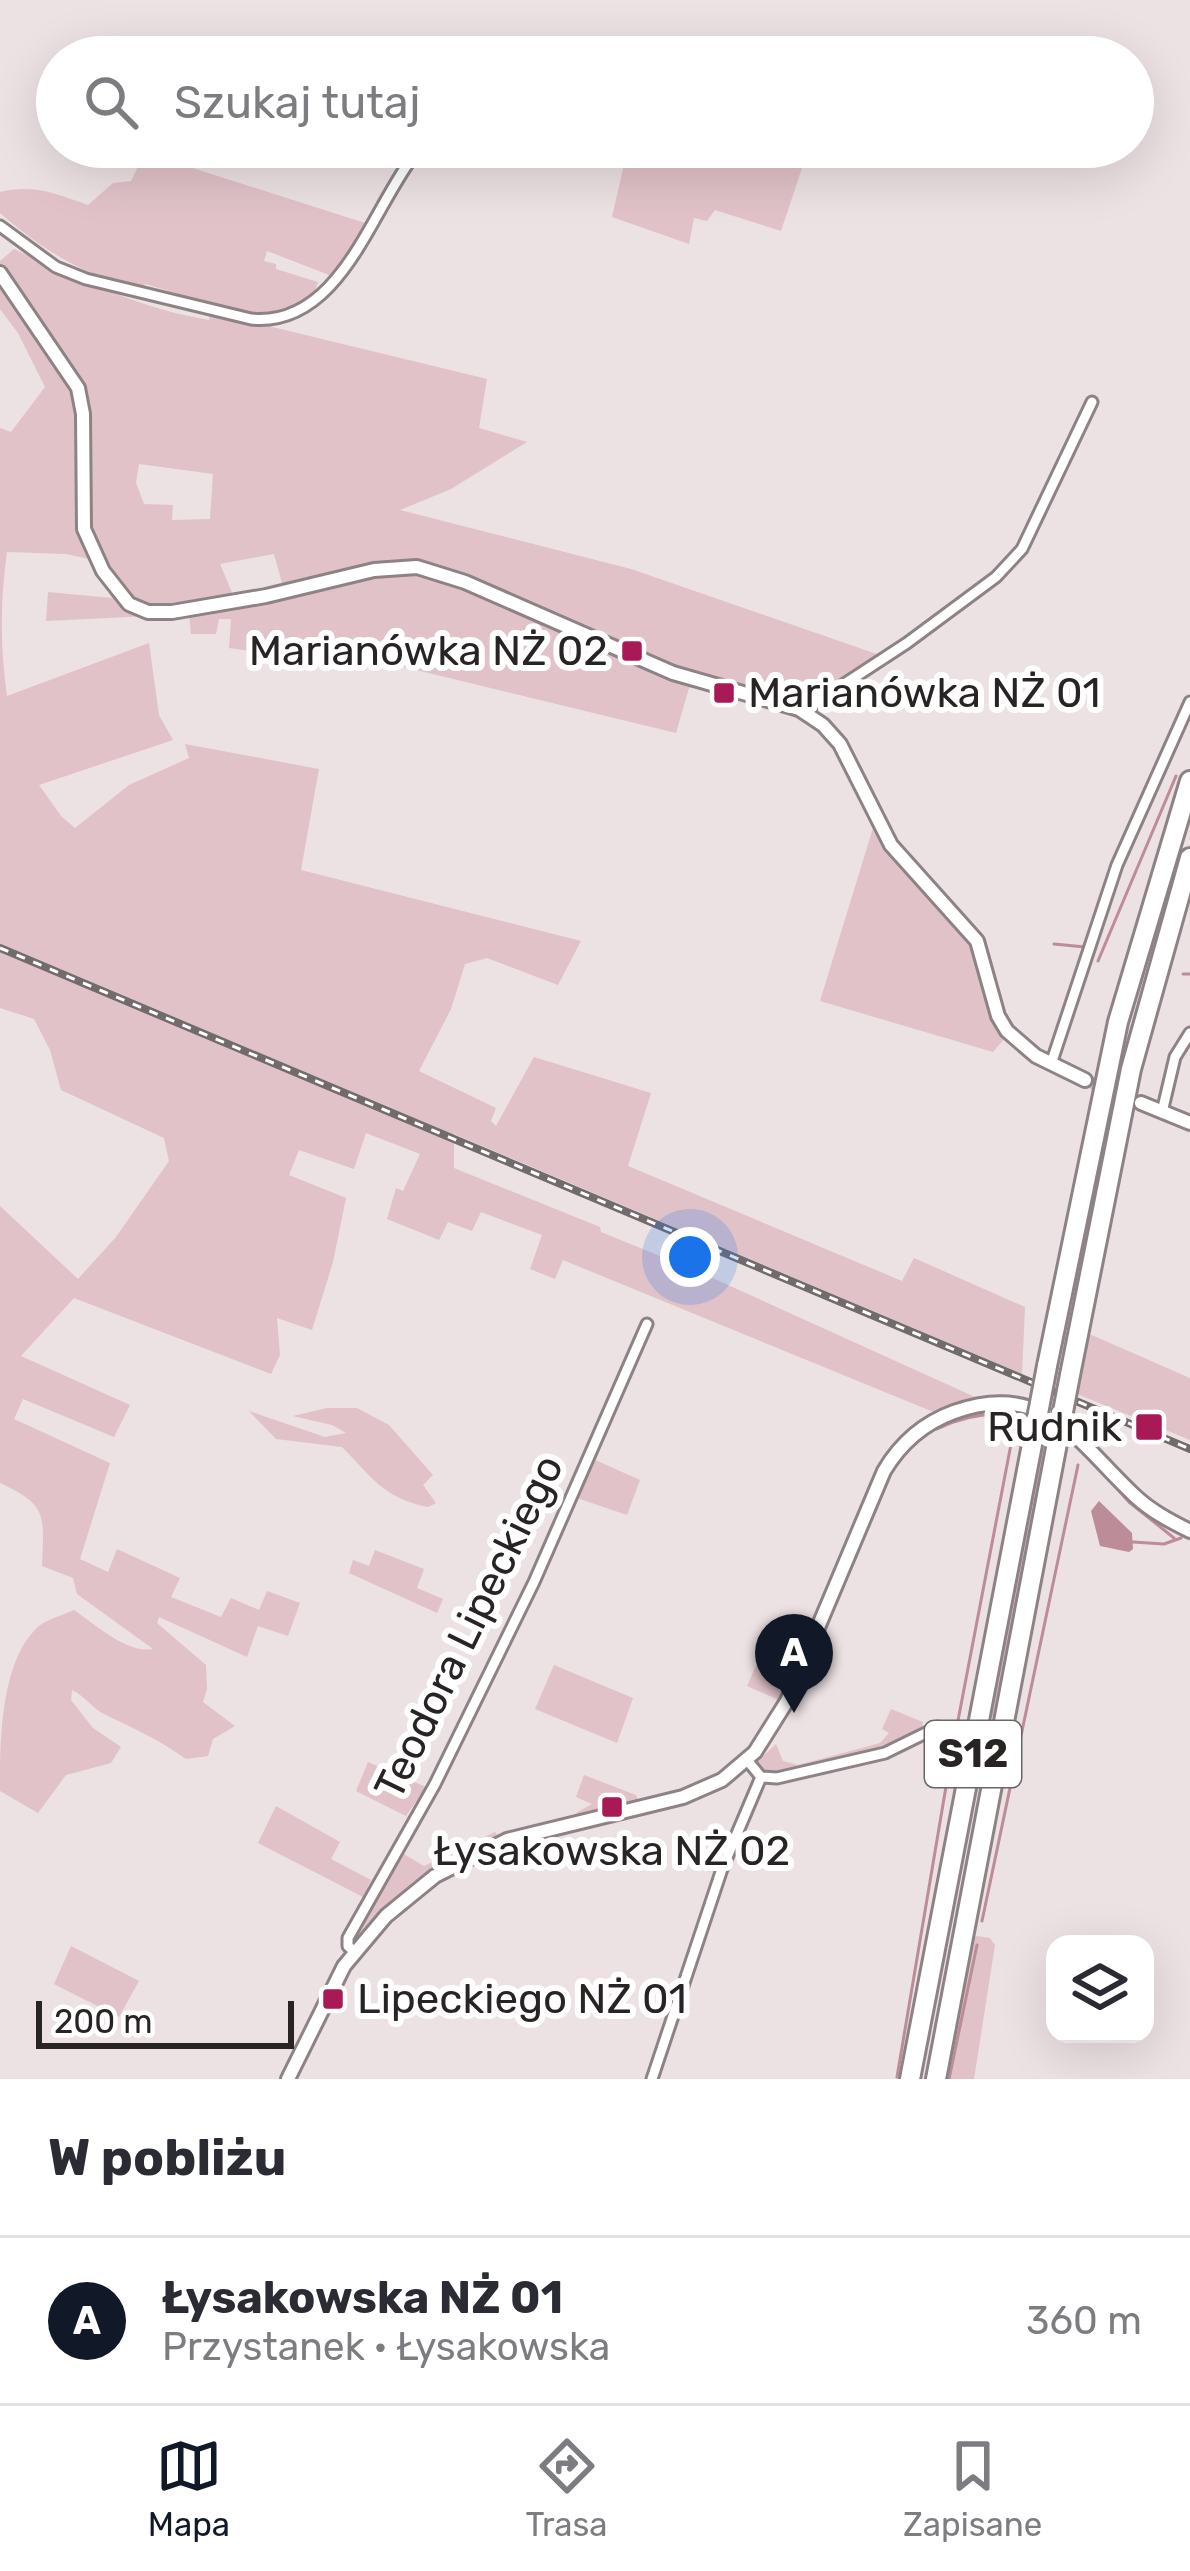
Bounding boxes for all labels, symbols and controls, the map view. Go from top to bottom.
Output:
search box [36,36,1154,168]
icon: search [78,69,144,135]
text: Szukaj tutaj [174,76,421,129]
place label: Marianówka NŻ 02 [249,626,608,676]
marker: Marianówka NŻ 02 [619,638,645,664]
place label: Marianówka NŻ 01 [748,668,1101,718]
marker: Marianówka NŻ 01 [711,680,737,706]
your location [660,1227,720,1287]
place label: Rudnik [987,1402,1122,1452]
marker: Rudnik [1133,1411,1165,1443]
street label: Teodora Lipeckiego [364,1447,574,1807]
pin: A [755,1614,833,1713]
road number: S12 [925,1721,1021,1787]
marker: Łysakowska NŻ 02 [599,1794,625,1820]
place label: Łysakowska NŻ 02 [434,1826,790,1876]
map controls [1046,1935,1154,2043]
button: layers [1046,1935,1154,2043]
place label: Lipeckiego NŻ 01 [357,1974,687,2024]
marker: Lipeckiego NŻ 01 [320,1986,346,2012]
scale bar [36,1995,294,2048]
text: 200 m [54,2002,153,2041]
text: W pobliżu [48,2127,286,2188]
text: Łysakowska NŻ 01 [162,2271,563,2324]
text: A [73,2298,101,2344]
text: 360 m [1026,2298,1142,2344]
text: Przystanek · Łysakowska [162,2324,610,2370]
tab: Mapa [148,2433,230,2544]
tab: Trasa [526,2433,608,2544]
tab: Zapisane [903,2433,1042,2544]

